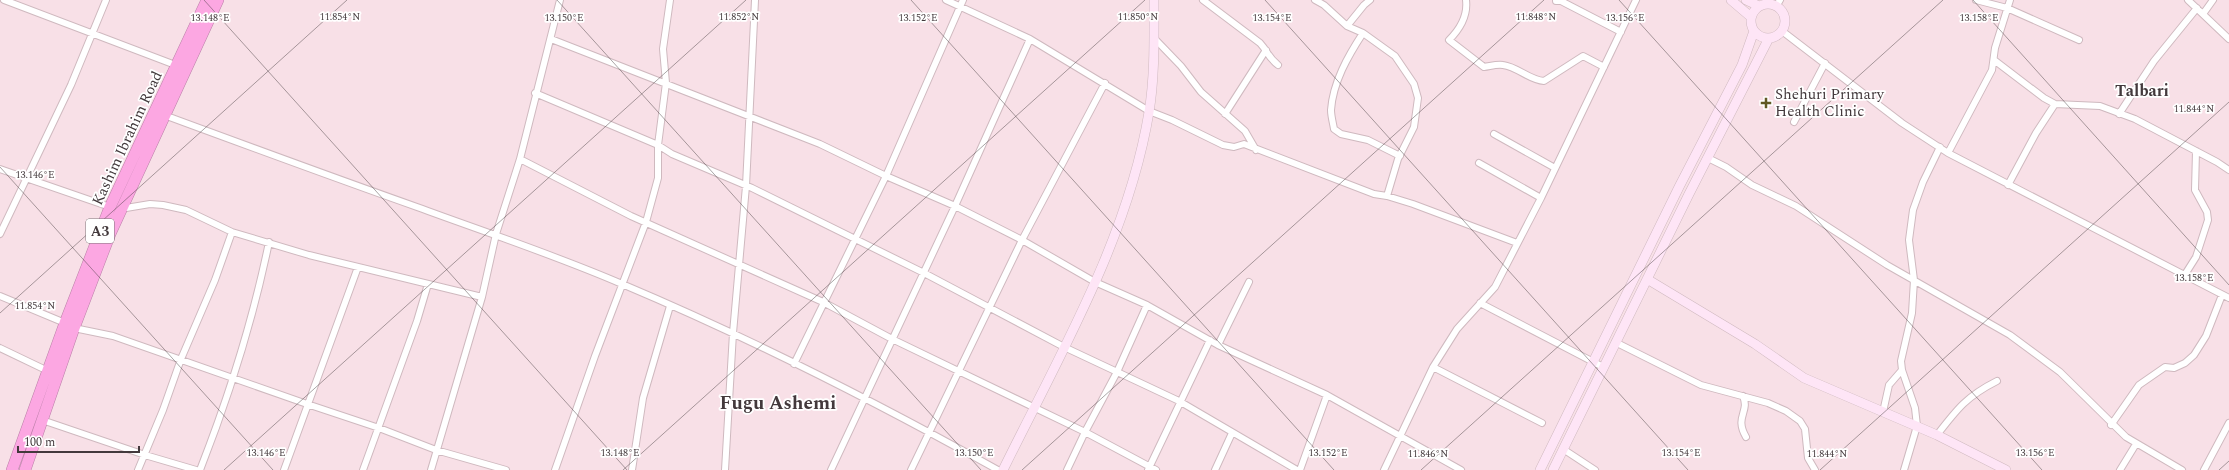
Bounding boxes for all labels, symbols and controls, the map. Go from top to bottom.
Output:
text: 11.854°N [320,9,360,25]
text: 11.852°N [719,9,759,25]
text: 11.850°N [1118,9,1158,25]
text: 11.848°N [1516,9,1556,25]
text: 13.148°E [190,10,230,26]
text: 13.150°E [544,10,584,26]
text: 13.152°E [898,10,938,26]
text: 13.154°E [1252,10,1292,26]
text: 13.156°E [1605,10,1645,26]
text: 13.158°E [1959,10,1999,26]
street label: Kashim Ibrahim Road [86,67,169,209]
district label: Talbari [2115,79,2169,103]
place label: Shehuri Primary Health Clinic [1775,83,1885,123]
marker: Shehuri Primary Health Clinic [1760,97,1772,109]
text: 11.844°N [2174,101,2214,117]
text: 13.146°E [15,167,55,183]
road number: A3 [86,219,114,243]
text: 13.158°E [2174,270,2214,286]
text: 11.854°N [15,298,55,314]
district label: Fugu Ashemi [720,389,836,418]
scale bar [18,428,139,454]
text: 100 m [24,433,55,452]
text: 13.146°E [246,445,286,461]
text: 13.148°E [600,445,640,461]
text: 13.150°E [954,445,994,461]
text: 13.152°E [1308,445,1348,461]
text: 13.154°E [1661,445,1701,461]
text: 13.156°E [2015,445,2055,461]
text: 11.846°N [1408,446,1448,462]
text: 11.844°N [1807,446,1847,462]

